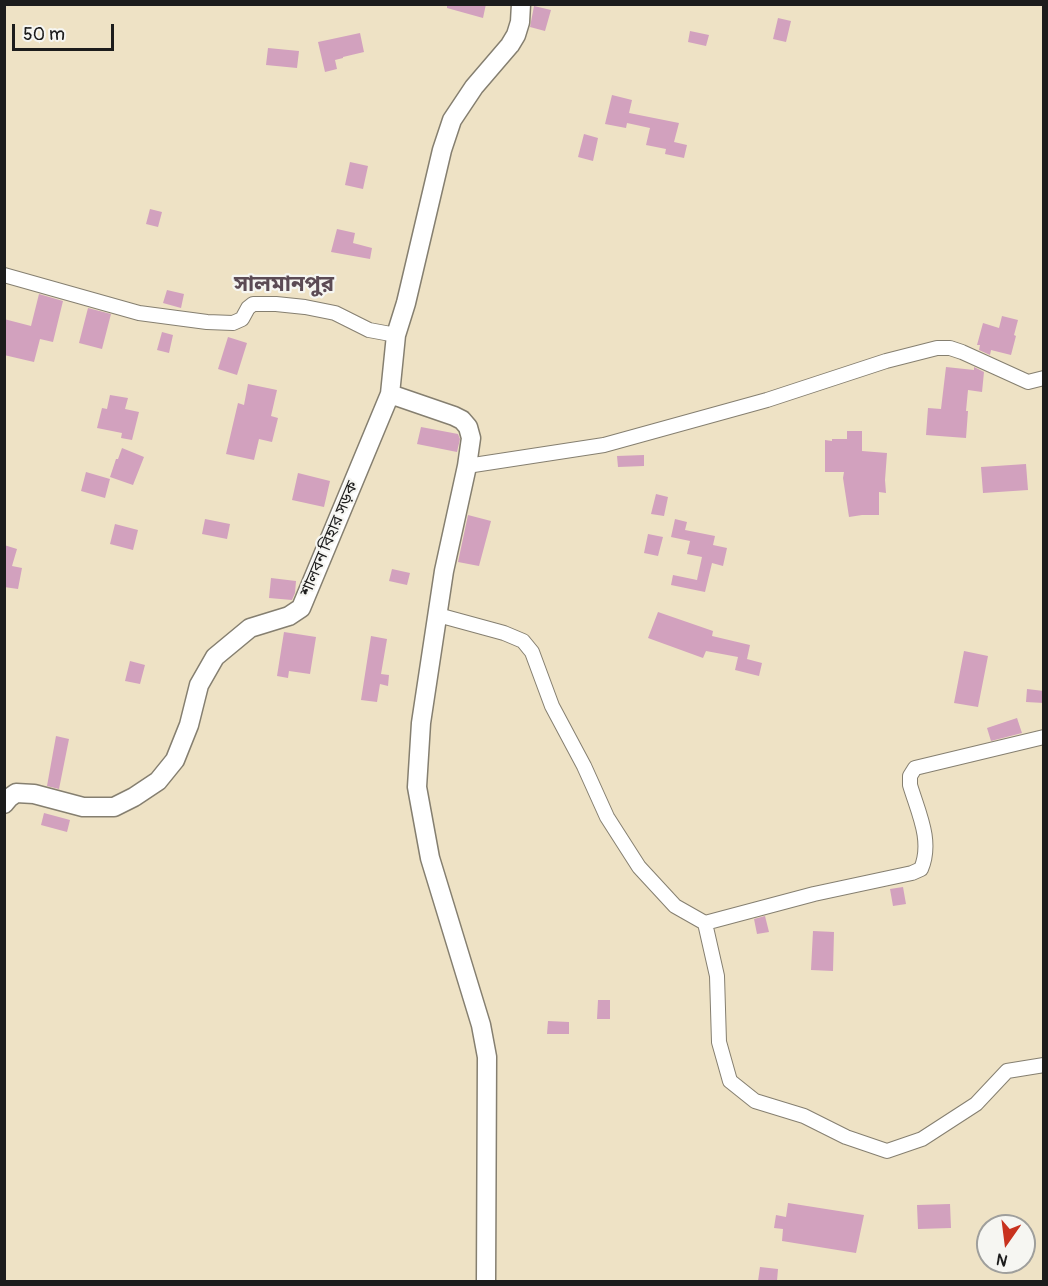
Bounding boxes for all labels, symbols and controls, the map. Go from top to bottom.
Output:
scale bar [15,12,117,50]
text: 50 m [23,23,65,46]
district label: সালমানপুর [234,272,334,298]
street label: শালবন বিহার সড়ক [297,478,363,600]
north arrow [976,1214,1036,1274]
text: N [994,1249,1010,1271]

